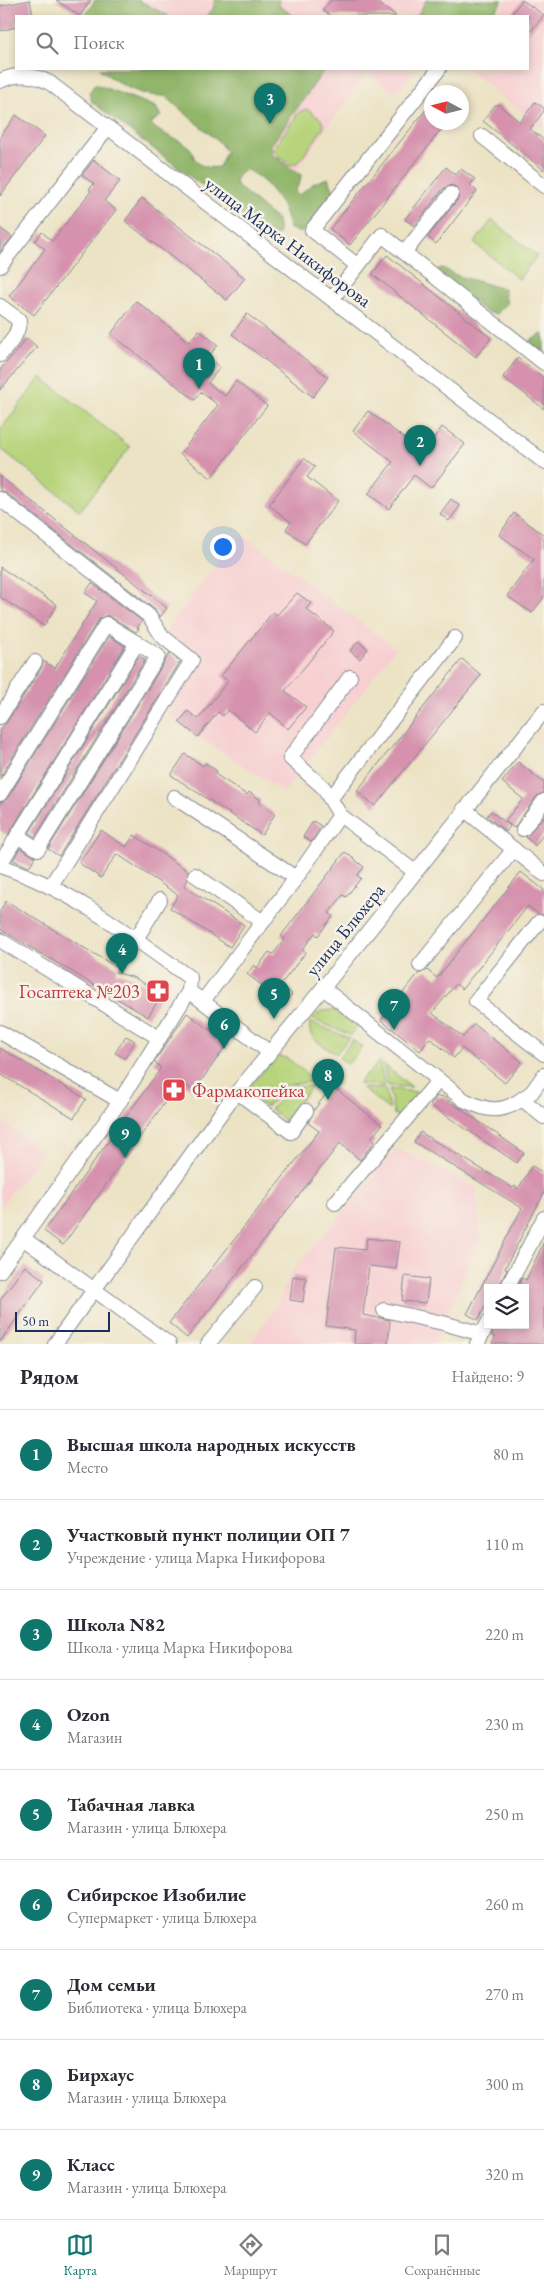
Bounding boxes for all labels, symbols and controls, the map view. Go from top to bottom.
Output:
search box [15,15,529,70]
icon: search [33,29,61,57]
text: Поиск [73,30,125,55]
pin: 3 [254,83,286,124]
north arrow [424,85,469,130]
street label: улица Марка Никифорова [200,171,377,313]
pin: 1 [183,348,215,389]
pin: 2 [404,425,436,466]
your location [210,534,236,560]
street label: улица Блюхера [300,878,390,982]
pin: 4 [106,933,138,974]
pharmacy icon: Госаптека №203 [145,978,171,1004]
pin: 5 [258,978,290,1019]
place label: Госаптека №203 [19,979,140,1004]
pin: 7 [378,989,410,1030]
pin: 6 [208,1008,240,1049]
pin: 8 [312,1059,344,1100]
pharmacy icon: Фармакопейка [161,1077,187,1103]
place label: Фармакопейка [192,1078,305,1103]
pin: 9 [109,1117,141,1158]
map controls [484,1284,529,1329]
button: layers [484,1284,529,1329]
scale bar [15,1309,110,1332]
text: 50 m [22,1312,49,1330]
text: Рядом [20,1363,79,1390]
text: Найдено: 9 [452,1366,524,1387]
text: Высшая школа народных искусств [67,1432,356,1457]
text: 1 [32,1444,40,1465]
text: 80 m [493,1444,524,1465]
text: Место [67,1457,108,1478]
text: Участковый пункт полиции ОП 7 [67,1522,350,1547]
text: 2 [32,1534,40,1555]
text: 110 m [485,1534,524,1555]
text: Учреждение · улица Марка Никифорова [67,1547,325,1568]
text: Школа N82 [67,1612,165,1637]
text: 3 [32,1624,40,1645]
text: 220 m [485,1624,524,1645]
text: Школа · улица Марка Никифорова [67,1637,293,1658]
text: Ozon [67,1702,110,1727]
text: 4 [32,1714,40,1735]
text: 230 m [485,1714,524,1735]
text: Магазин [67,1727,122,1748]
text: Табачная лавка [67,1792,195,1817]
text: 5 [32,1804,40,1825]
text: 250 m [485,1804,524,1825]
text: Магазин · улица Блюхера [67,1817,227,1838]
text: Сибирское Изобилие [67,1882,246,1907]
text: 6 [32,1894,40,1915]
text: 260 m [485,1894,524,1915]
text: Супермаркет · улица Блюхера [67,1907,257,1928]
text: Дом семьи [67,1972,156,1997]
text: 7 [32,1984,40,2005]
text: 270 m [485,1984,524,2005]
text: Библиотека · улица Блюхера [67,1997,247,2018]
text: Бирхаус [67,2062,134,2087]
text: 8 [32,2074,40,2095]
text: 300 m [485,2074,524,2095]
text: Магазин · улица Блюхера [67,2087,227,2108]
text: Класс [67,2152,115,2177]
text: 9 [32,2164,40,2185]
text: 320 m [485,2164,524,2185]
text: Магазин · улица Блюхера [67,2177,227,2198]
tab: Карта [63,2231,97,2279]
tab: Маршрут [224,2231,277,2279]
tab: Сохранённые [404,2231,481,2279]

